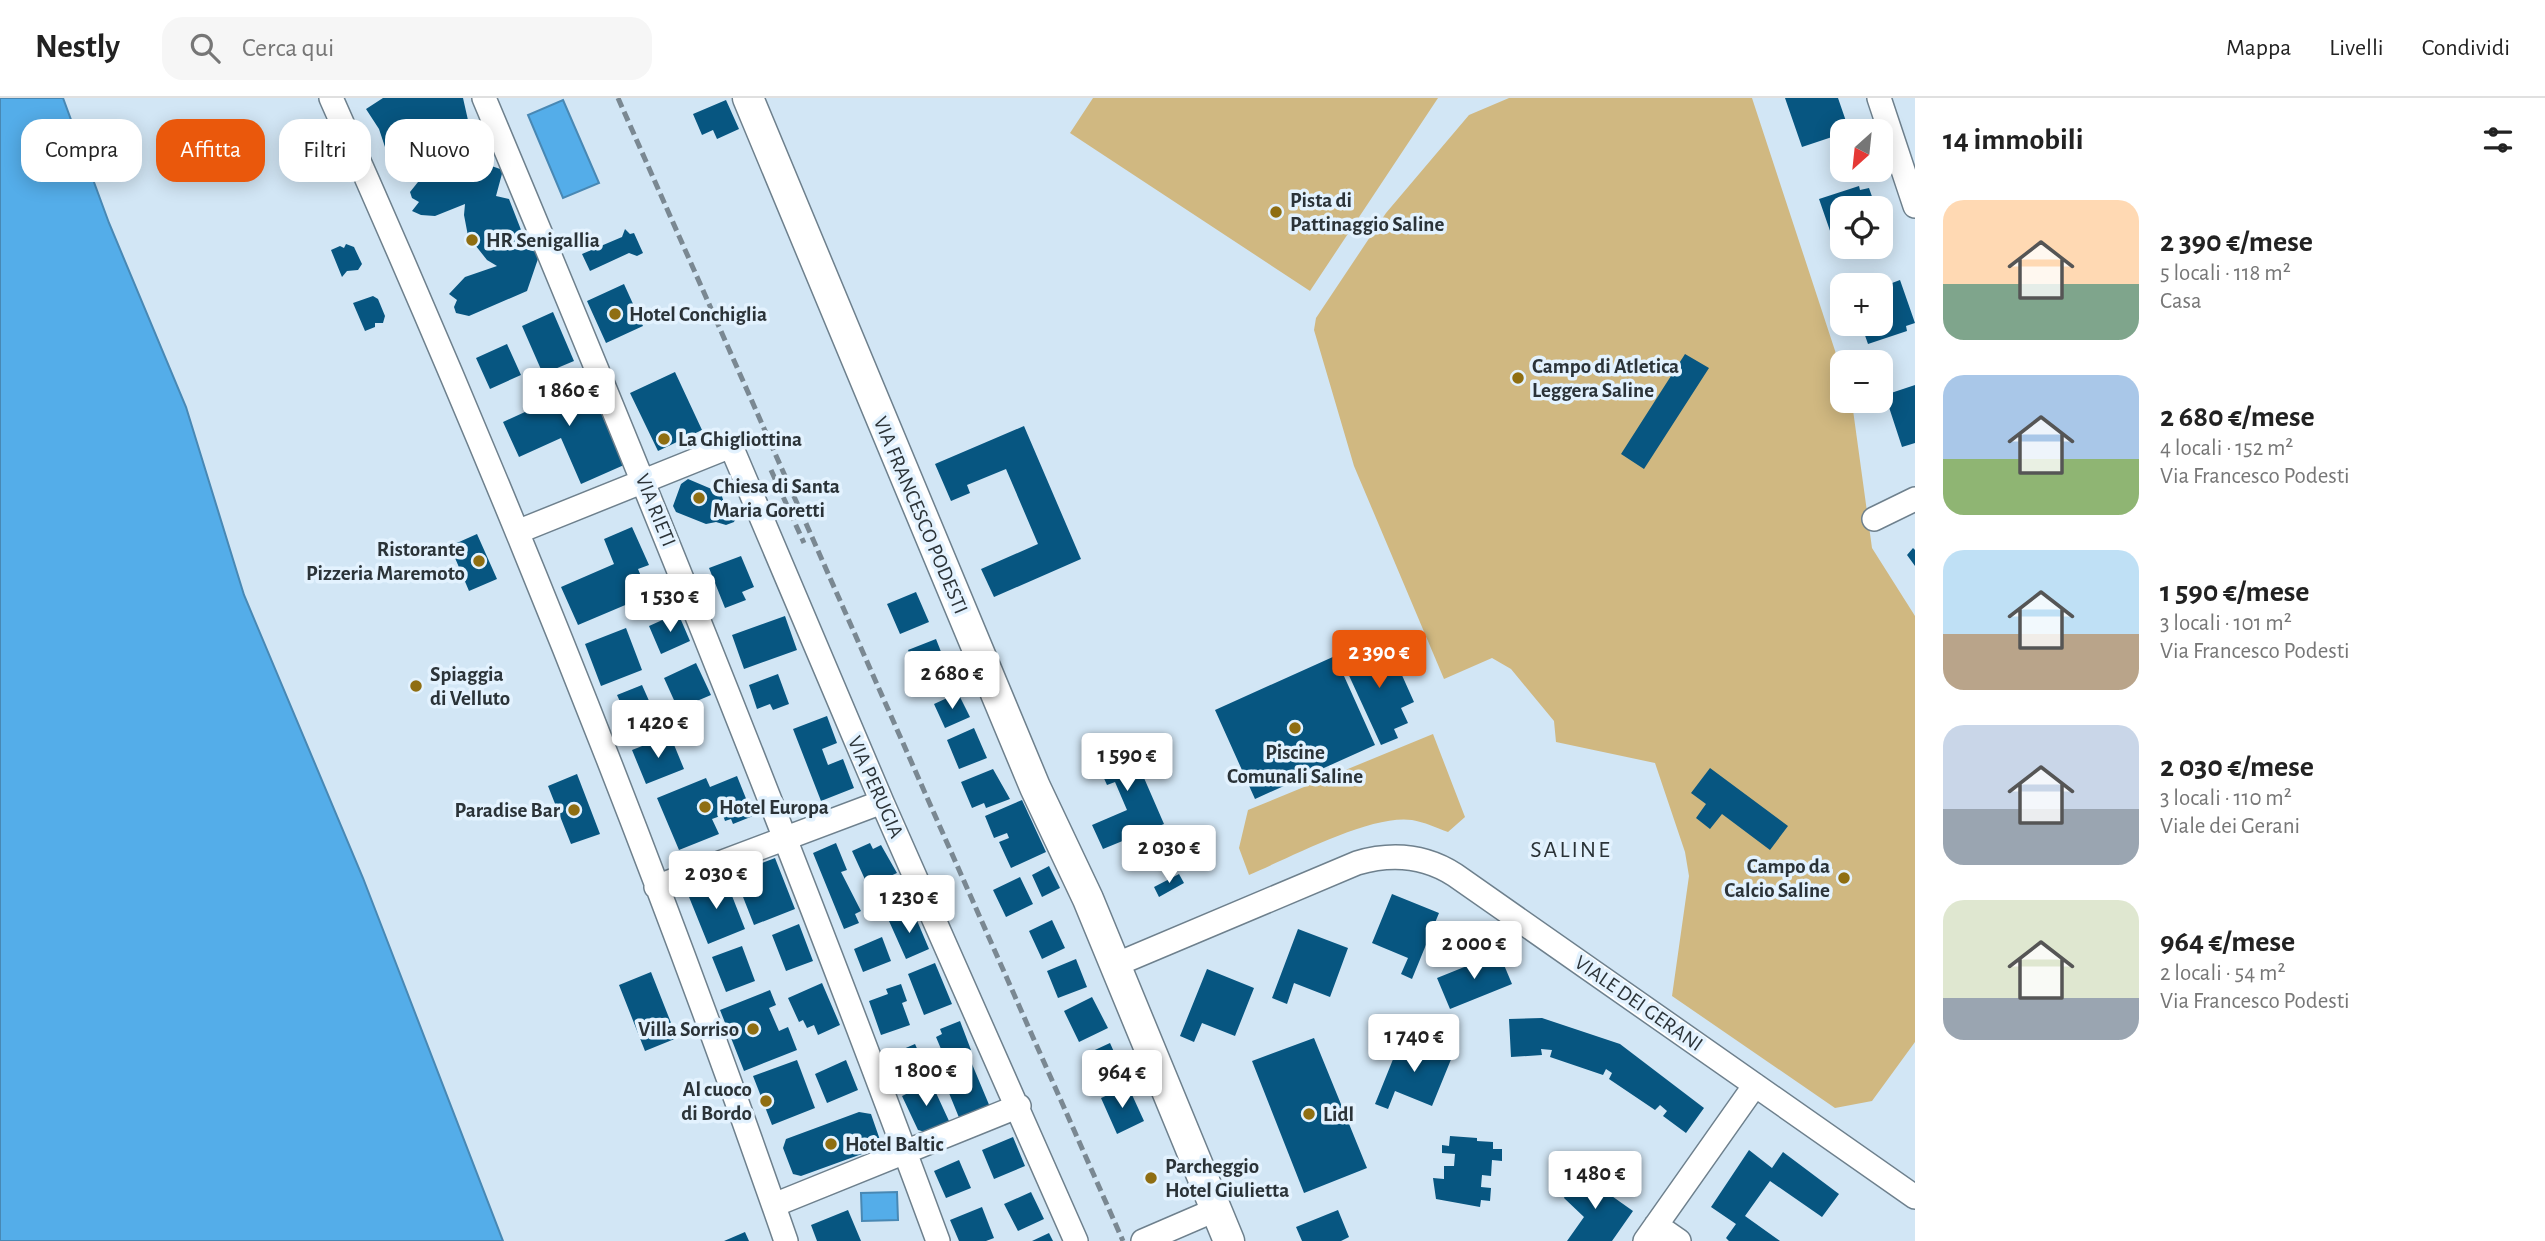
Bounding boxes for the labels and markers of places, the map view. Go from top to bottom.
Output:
place label: Pista di Pattinaggio Saline [1290,190,1444,235]
marker: Pista di Pattinaggio Saline [1268,204,1284,220]
place label: HR Senigallia [486,230,600,251]
marker: HR Senigallia [464,232,480,248]
place label: Hotel Conchiglia [629,304,767,325]
marker: Hotel Conchiglia [607,306,623,322]
place label: Campo di Atletica Leggera Saline [1532,356,1679,401]
pin: 1 860 € [504,368,634,428]
marker: Campo di Atletica Leggera Saline [1510,370,1526,386]
place label: La Ghigliottina [678,429,802,450]
marker: La Ghigliottina [656,431,672,447]
place label: Chiesa di Santa Maria Goretti [713,476,840,521]
marker: Chiesa di Santa Maria Goretti [691,490,707,506]
place label: Ristorante Pizzeria Maremoto [306,539,465,584]
marker: Ristorante Pizzeria Maremoto [471,553,487,569]
pin: 1 530 € [605,574,735,634]
pin: 2 390 € [1314,630,1444,690]
pin: 2 680 € [887,652,1017,711]
place label: Spiaggia di Velluto [430,664,510,709]
marker: Spiaggia di Velluto [408,678,424,694]
pin: 1 420 € [593,700,723,760]
marker: Piscine Comunali Saline [1287,720,1303,736]
pin: 1 590 € [1062,734,1192,793]
place label: Piscine Comunali Saline [1227,742,1363,787]
place label: Hotel Europa [719,797,829,818]
marker: Hotel Europa [697,799,713,815]
place label: Paradise Bar [455,800,561,821]
marker: Paradise Bar [566,802,582,818]
pin: 2 030 € [1104,826,1234,885]
pin: 2 030 € [651,852,781,911]
place label: Campo da Calcio Saline [1724,856,1830,901]
marker: Campo da Calcio Saline [1836,870,1852,886]
pin: 1 230 € [844,876,974,935]
pin: 2 000 € [1409,922,1539,981]
pin: 1 740 € [1349,1014,1479,1074]
place label: Villa Sorriso [638,1019,739,1040]
marker: Villa Sorriso [745,1021,761,1037]
pin: 1 800 € [861,1048,991,1108]
pin: 964 € [1073,1051,1171,1110]
place label: Al cuoco di Bordo [681,1079,752,1124]
marker: Al cuoco di Bordo [758,1093,774,1109]
place label: Lidl [1323,1104,1354,1125]
marker: Lidl [1301,1106,1317,1122]
place label: Hotel Baltic [845,1134,944,1155]
marker: Hotel Baltic [823,1136,839,1152]
pin: 1 480 € [1530,1152,1660,1211]
place label: Parcheggio Hotel Giulietta [1165,1156,1289,1201]
marker: Parcheggio Hotel Giulietta [1143,1170,1159,1186]

